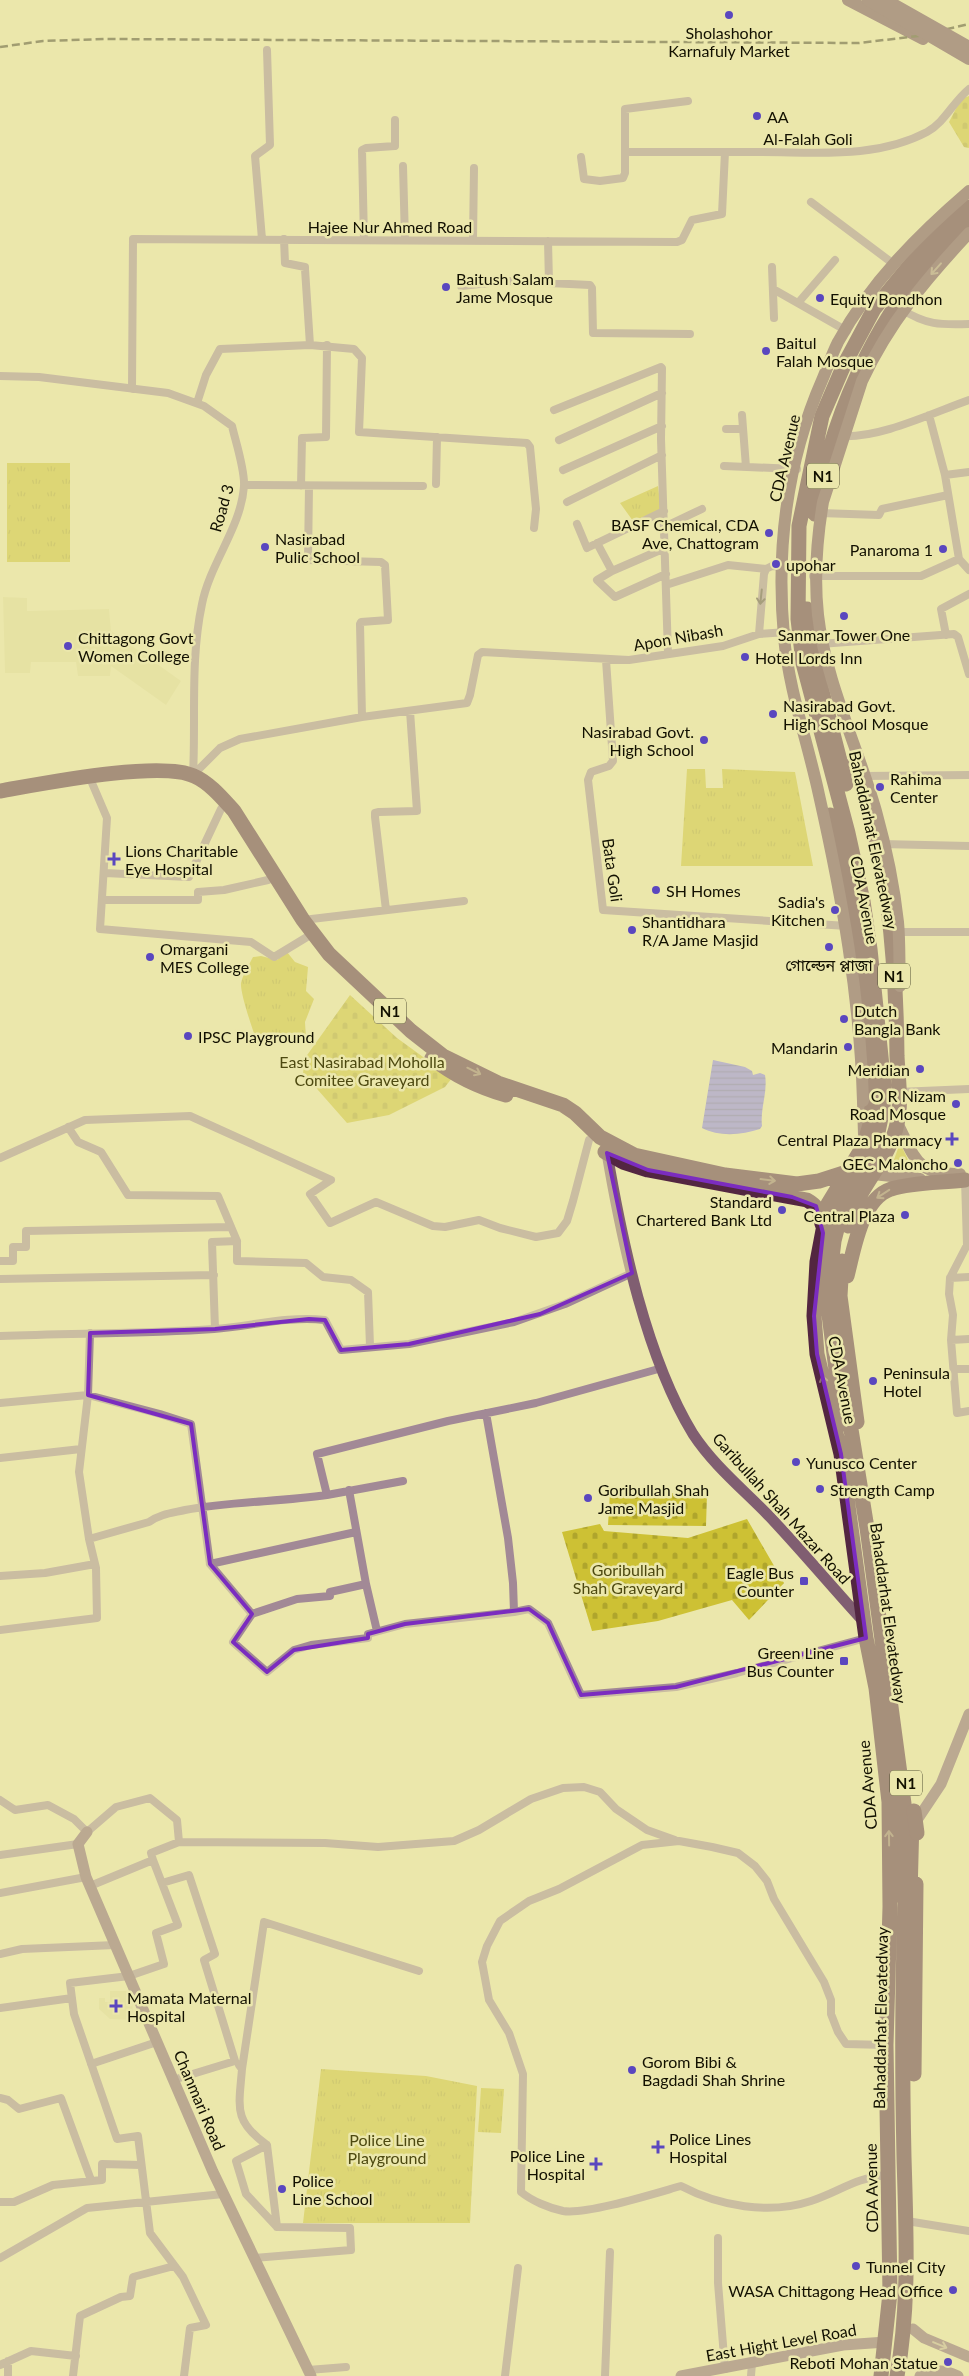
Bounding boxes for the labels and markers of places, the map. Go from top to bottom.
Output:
marker: Sholashohor Karnafuly Market [723,9,735,21]
place label: Sholashohor Karnafuly Market [668,23,790,60]
place label: AA [767,107,789,126]
marker: AA [751,110,763,122]
place label: Baitush Salam Jame Mosque [456,269,554,306]
marker: Baitush Salam Jame Mosque [440,281,452,293]
place label: Equity Bondhon [830,289,942,308]
marker: Equity Bondhon [814,292,826,304]
place label: Baitul Falah Mosque [776,333,874,370]
marker: Baitul Falah Mosque [760,345,772,357]
place label: BASF Chemical, CDA Ave, Chattogram [611,515,759,552]
marker: BASF Chemical, CDA Ave, Chattogram [763,527,775,539]
place label: Nasirabad Pulic School [275,529,360,566]
place label: Panaroma 1 [850,540,933,559]
marker: Nasirabad Pulic School [259,541,271,553]
marker: Panaroma 1 [937,543,949,555]
place label: upohar [786,555,836,574]
marker: upohar [770,558,782,570]
marker: Sanmar Tower One [838,610,850,622]
place label: Sanmar Tower One [778,625,910,644]
place label: Chittagong Govt Women College [78,628,194,665]
marker: Chittagong Govt Women College [62,640,74,652]
place label: Hotel Lords Inn [755,648,862,667]
marker: Hotel Lords Inn [739,651,751,663]
place label: Nasirabad Govt. High School Mosque [783,696,928,733]
marker: Nasirabad Govt. High School Mosque [767,708,779,720]
place label: Nasirabad Govt. High School [581,722,694,759]
marker: Nasirabad Govt. High School [698,734,710,746]
place label: Rahima Center [890,769,942,806]
marker: Rahima Center [874,781,886,793]
place label: Lions Charitable Eye Hospital [125,841,238,878]
marker: Lions Charitable Eye Hospital [107,852,121,866]
place label: SH Homes [666,881,741,900]
marker: SH Homes [650,884,662,896]
place label: Sadia's Kitchen [771,892,825,929]
marker: Sadia's Kitchen [829,904,841,916]
place label: Shantidhara R/A Jame Masjid [642,912,759,949]
marker: Shantidhara R/A Jame Masjid [626,924,638,936]
place label: Omargani MES College [160,939,249,976]
marker: গোল্ডেন প্লাজা [823,941,835,953]
marker: Omargani MES College [144,951,156,963]
place label: গোল্ডেন প্লাজা [785,955,874,974]
place label: Dutch Bangla Bank [854,1001,941,1038]
marker: Dutch Bangla Bank [838,1013,850,1025]
place label: IPSC Playground [198,1027,314,1046]
marker: IPSC Playground [182,1030,194,1042]
place label: Mandarin [771,1038,838,1057]
marker: Mandarin [842,1041,854,1053]
place label: Meridian [848,1060,910,1079]
marker: Meridian [914,1063,926,1075]
place label: O R Nizam Road Mosque [849,1086,946,1123]
marker: O R Nizam Road Mosque [950,1098,962,1110]
place label: Central Plaza Pharmacy [777,1130,943,1149]
marker: Central Plaza Pharmacy [946,1133,958,1145]
place label: GEC Maloncho [843,1154,948,1173]
marker: GEC Maloncho [952,1157,964,1169]
place label: Standard Chartered Bank Ltd [636,1192,772,1229]
marker: Standard Chartered Bank Ltd [776,1204,788,1216]
place label: Central Plaza [803,1206,895,1225]
marker: Central Plaza [899,1209,911,1221]
place label: Peninsula Hotel [883,1363,950,1400]
marker: Peninsula Hotel [867,1375,879,1387]
place label: Yunusco Center [806,1453,917,1472]
marker: Yunusco Center [790,1456,802,1468]
place label: Goribullah Shah Jame Masjid [598,1480,709,1517]
place label: Strength Camp [830,1480,935,1499]
marker: Strength Camp [814,1483,826,1495]
marker: Goribullah Shah Jame Masjid [582,1492,594,1504]
place label: Eagle Bus Counter [726,1563,794,1600]
marker: Eagle Bus Counter [798,1575,810,1587]
place label: Green Line Bus Counter [747,1643,834,1680]
marker: Green Line Bus Counter [838,1655,850,1667]
place label: Mamata Maternal Hospital [127,1988,251,2025]
marker: Mamata Maternal Hospital [109,1999,123,2013]
place label: Gorom Bibi & Bagdadi Shah Shrine [642,2052,785,2089]
marker: Gorom Bibi & Bagdadi Shah Shrine [626,2064,638,2076]
place label: Police Lines Hospital [669,2129,751,2166]
marker: Police Lines Hospital [651,2140,665,2154]
place label: Police Line Hospital [510,2146,585,2183]
marker: Police Line Hospital [589,2157,603,2171]
place label: Police Line School [292,2171,373,2208]
marker: Police Line School [276,2183,288,2195]
place label: Tunnel City [866,2257,946,2276]
marker: Tunnel City [850,2260,862,2272]
place label: WASA Chittagong Head Office [728,2281,943,2300]
marker: WASA Chittagong Head Office [947,2284,959,2296]
place label: Reboti Mohan Statue [790,2353,938,2372]
marker: Reboti Mohan Statue [942,2356,954,2368]

